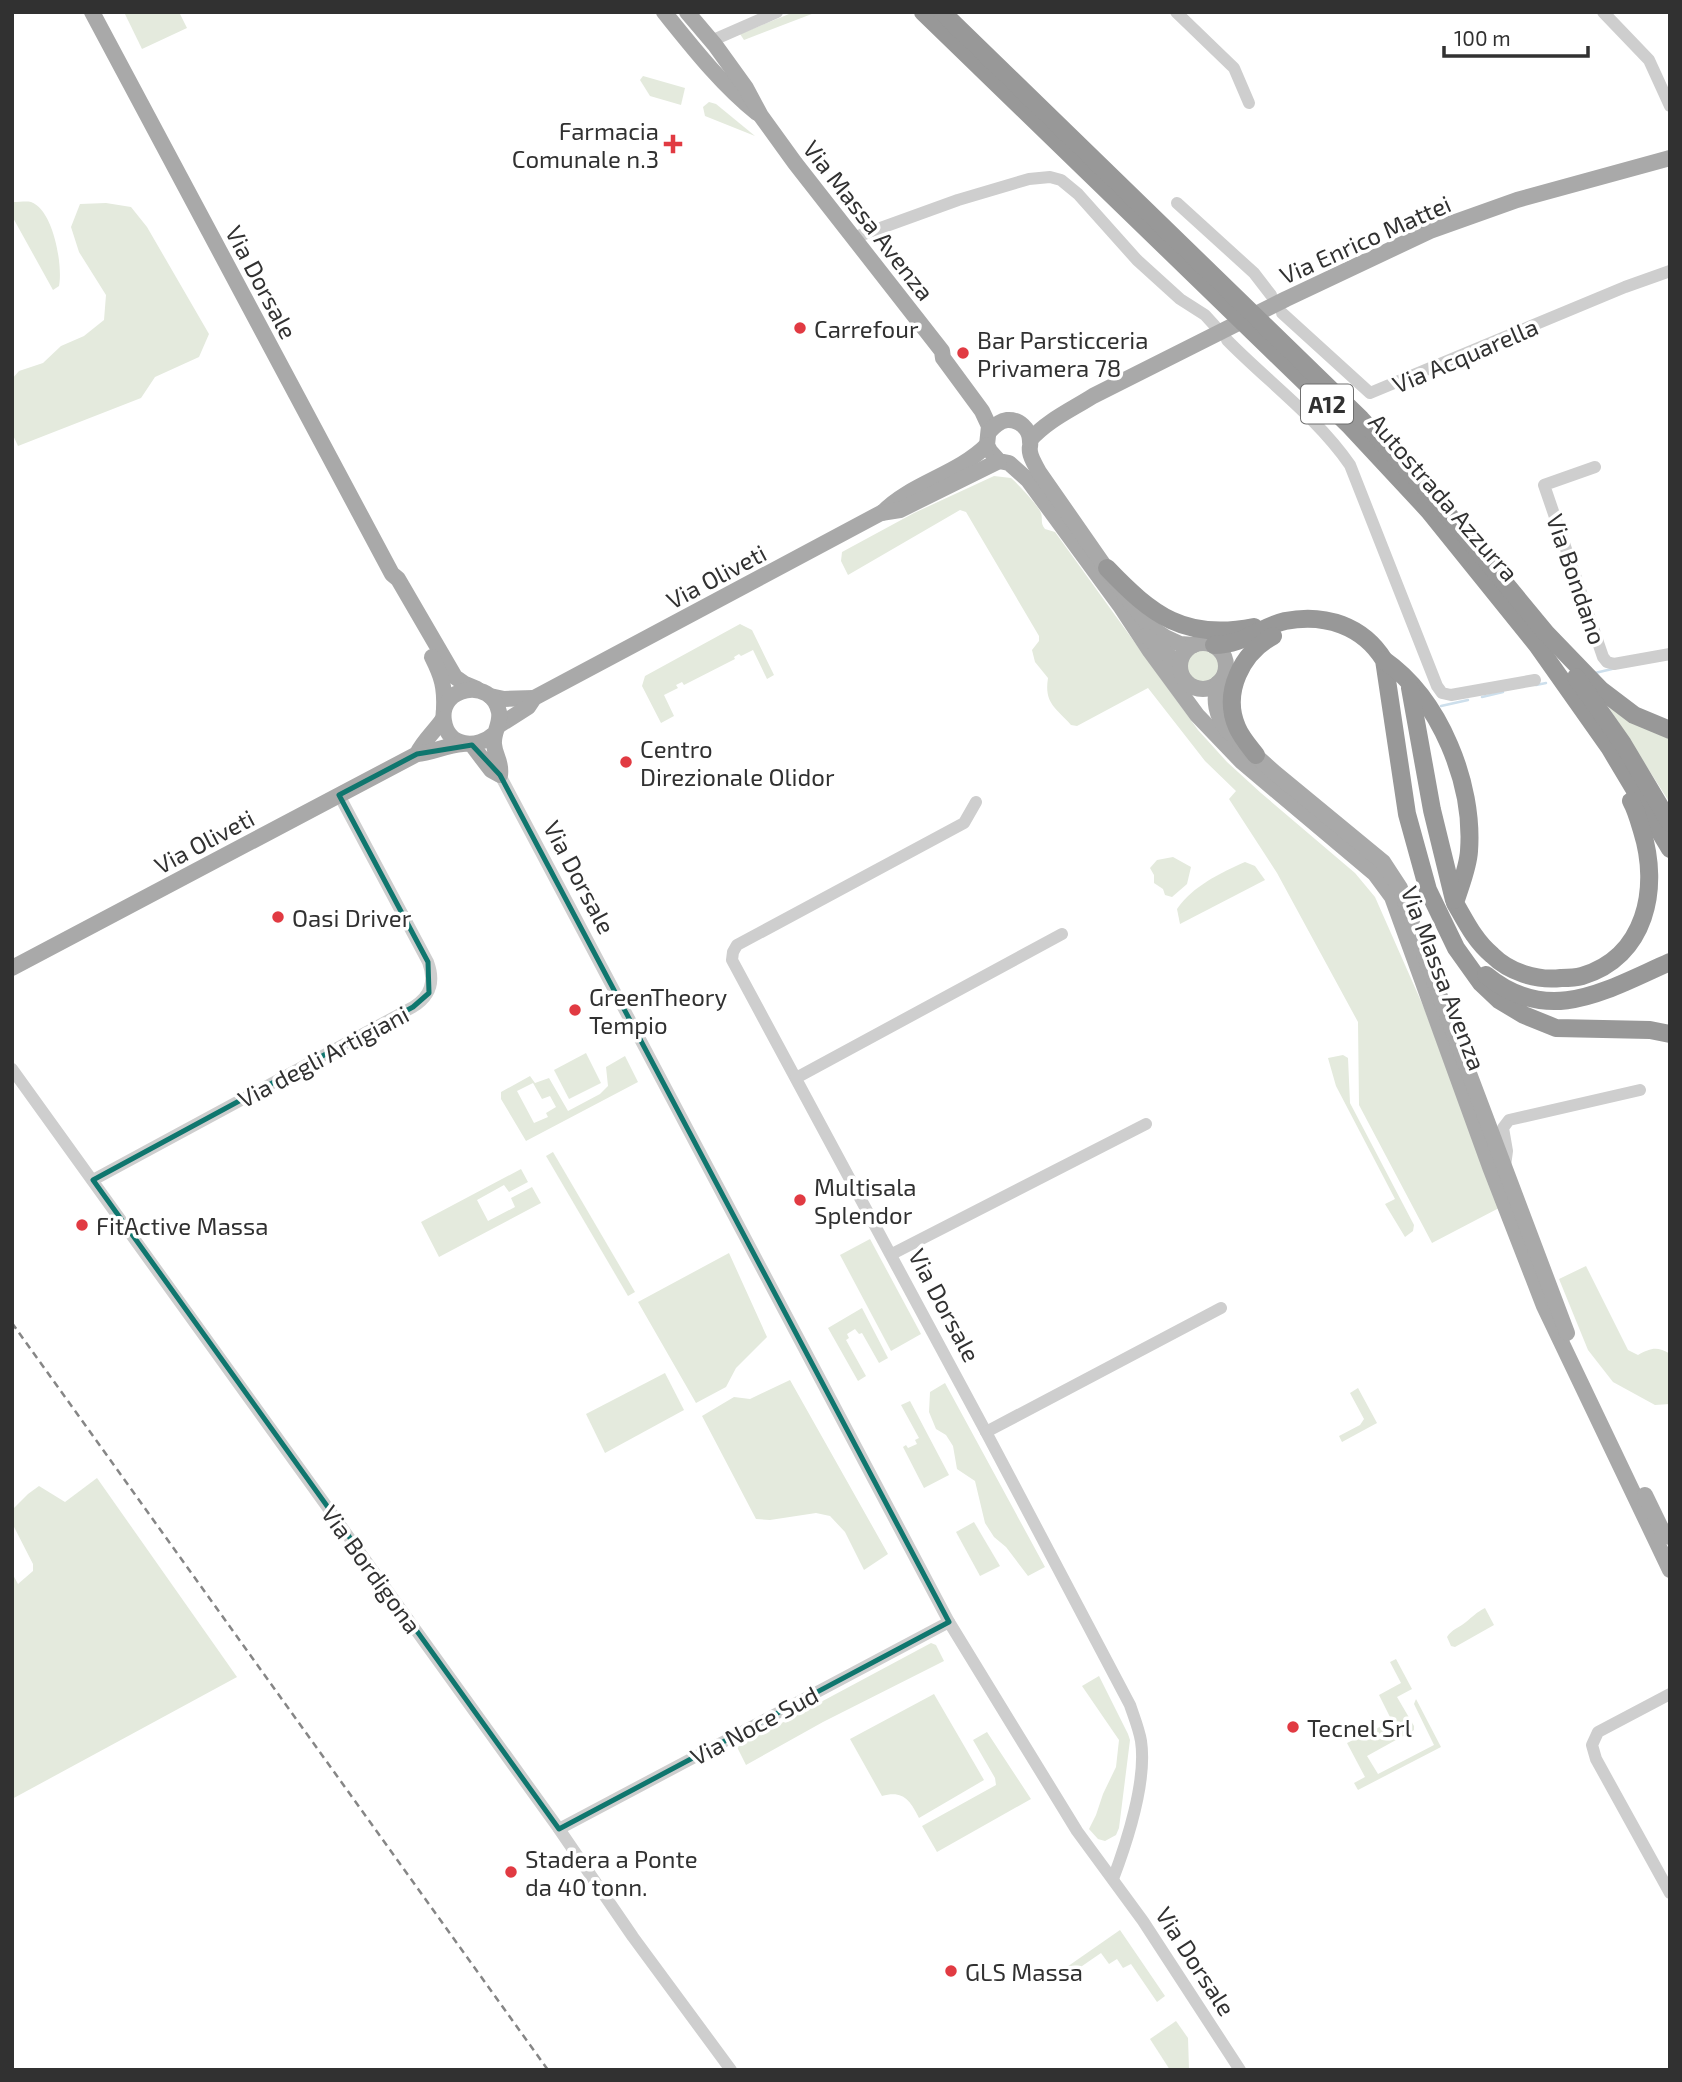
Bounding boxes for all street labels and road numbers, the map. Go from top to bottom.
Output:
street label: Via Massa Avenza [798,134,940,306]
street label: Via Enrico Mattei [1275,188,1455,290]
street label: Via Dorsale [220,221,304,343]
street label: Via Acquarella [1388,311,1542,399]
road number: A12 [1301,384,1353,424]
street label: Autostrada Azzurra [1363,407,1525,587]
street label: Via Bondano [1541,510,1613,648]
street label: Via Oliveti [661,538,771,614]
street label: Via Oliveti [149,803,259,879]
street label: Via Dorsale [538,816,622,938]
street label: Via Massa Avenza [1396,882,1492,1074]
street label: Via degli Artigiani [233,999,413,1113]
street label: Via Dorsale [903,1244,987,1366]
street label: Via Bordigona [316,1499,428,1639]
street label: Via Noce Sud [685,1679,823,1771]
street label: Via Dorsale [1150,1901,1242,2021]

